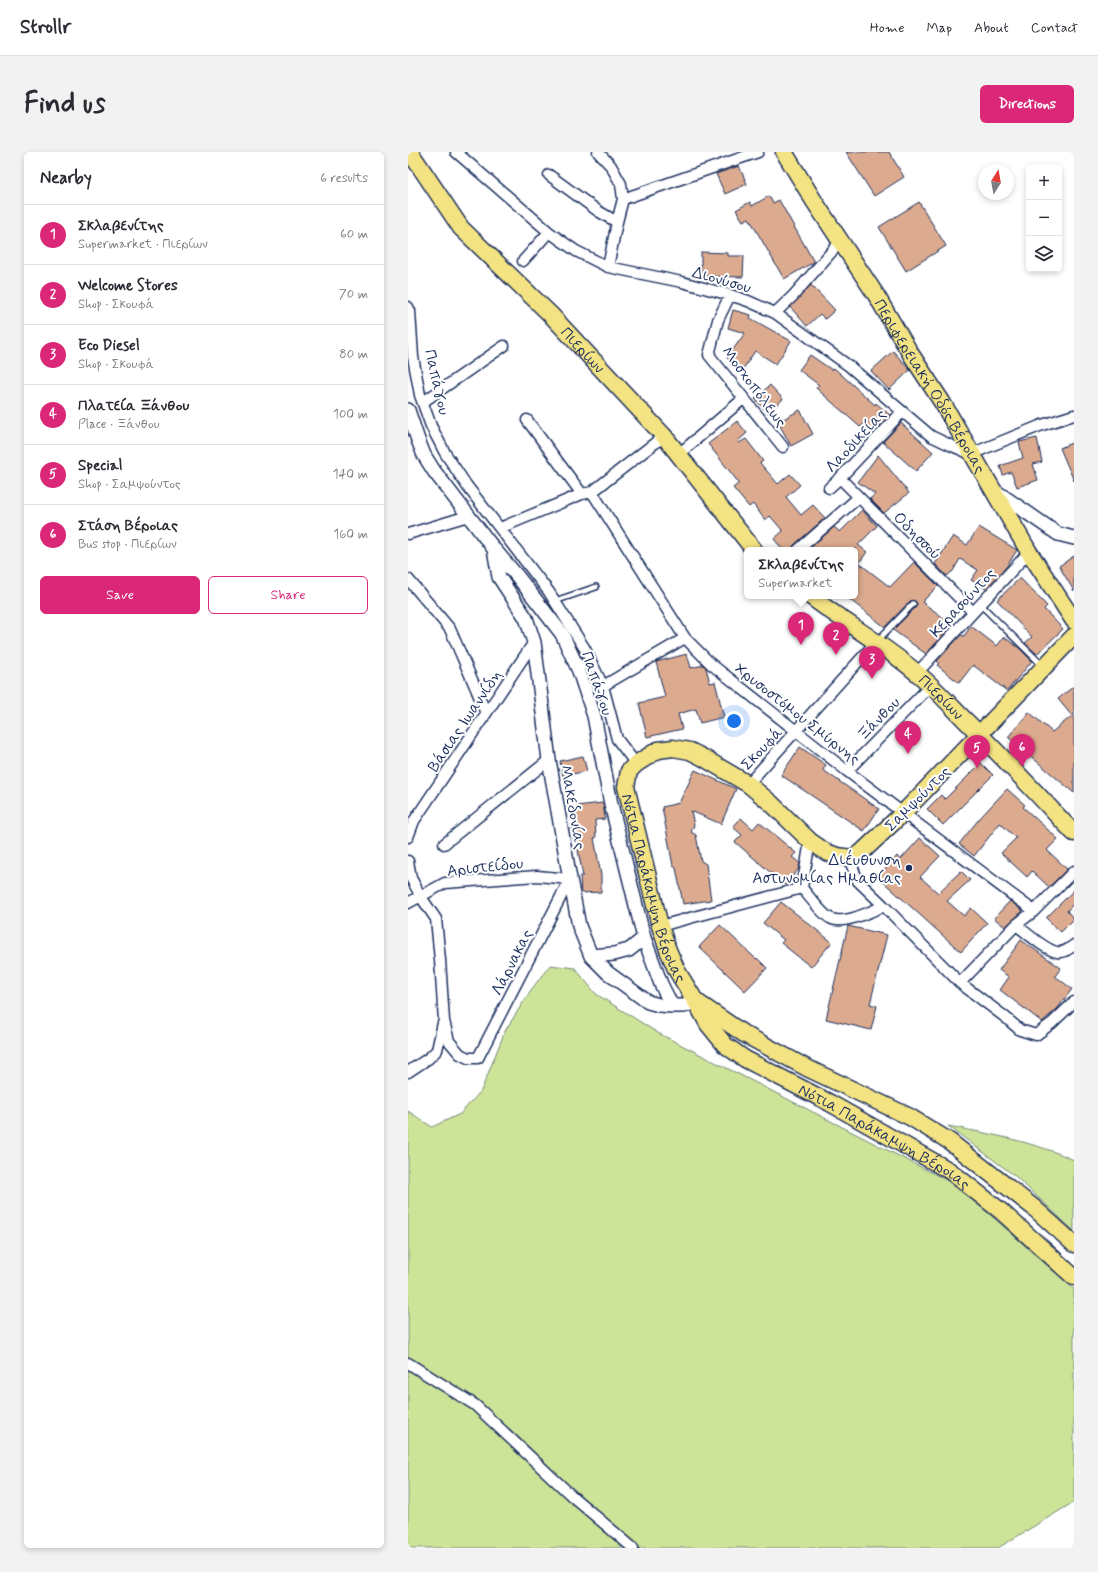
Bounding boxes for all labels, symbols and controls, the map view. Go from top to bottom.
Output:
text: Strollr [20,15,71,40]
text: Home [870,19,904,37]
text: Map [926,19,952,37]
text: About [974,19,1009,37]
text: Contact [1031,19,1078,37]
button: Directions [980,85,1074,123]
text: Find us [24,86,105,123]
north arrow [978,164,1014,200]
map controls [1026,164,1062,272]
button: + [1026,164,1062,200]
text: Nearby [40,167,92,189]
text: 6 results [320,170,368,187]
button: − [1026,200,1062,236]
text: Σκλαβενίτης [78,216,164,236]
text: 1 [50,226,56,243]
text: 60 m [340,226,368,243]
text: Supermarket · Πιερίων [78,236,208,253]
button: layers [1026,236,1062,272]
street label: Διονύσου [690,262,754,299]
text: Welcome Stores [78,276,178,296]
text: 2 [50,286,56,303]
text: 70 m [339,286,368,303]
street label: Περιφερειακή Οδός Βέροιας [869,295,990,477]
text: Shop · Σκουφά [78,296,154,313]
street label: Πιερίων [555,323,609,378]
text: Eco Diesel [78,336,140,356]
street label: Μοσχοπόλεως [716,342,791,432]
text: 3 [50,346,56,363]
text: 80 m [339,346,368,363]
street label: Παπάγου [419,347,454,417]
text: Shop · Σκουφά [78,356,154,373]
text: Πλατεία Ξάνθου [78,396,189,416]
street label: Λαοδικείας [821,405,891,478]
text: 4 [49,406,57,423]
text: 100 m [333,406,368,423]
text: Place · Ξάνθου [78,416,160,433]
text: Special [78,456,122,476]
text: 5 [49,466,57,483]
text: 140 m [333,466,368,483]
text: Shop · Σαμψούντος [78,476,181,493]
street label: Οδησσού [888,507,946,565]
text: Στάση Βέροιας [78,516,178,536]
text: 6 [50,526,56,543]
text: 160 m [333,526,368,543]
text: Bus stop · Πιερίων [78,536,177,553]
popup [744,547,858,599]
text: Σκλαβενίτης [758,555,844,575]
street label: Κερασούντος [925,564,1001,642]
text: Supermarket [758,575,832,592]
button: Save [40,576,200,614]
button: Share [208,576,368,614]
pin: 1 [788,612,814,645]
pin: 2 [823,622,849,655]
pin: 3 [859,646,885,679]
street label: Παπάγου [576,649,617,718]
street label: Χρυσοστόμου Σμύρνης [730,659,864,770]
street label: Βάσιας Ιωαννίδη [423,666,507,776]
street label: Πιερίων [914,670,968,725]
street label: Ξάνθου [853,693,905,745]
your location [724,711,744,731]
pin: 4 [895,721,921,754]
street label: Σκουφά [737,723,787,775]
pin: 6 [1009,734,1035,767]
pin: 5 [964,735,990,768]
street label: Σαμψούντος [881,762,955,836]
street label: Μακεδονίας [555,763,590,851]
street label: Νότια Παράκαμψη Βέροιας [616,792,691,987]
place label: Διέυθυνση Αστυνομίας Ημαθίας [752,849,901,889]
street label: Αριστείδου [446,853,524,882]
marker: Διέυθυνση Αστυνομίας Ημαθίας [904,863,914,873]
street label: Λάρνακας [487,926,538,999]
street label: Νότια Παράκαμψη Βέροιας [794,1079,974,1195]

